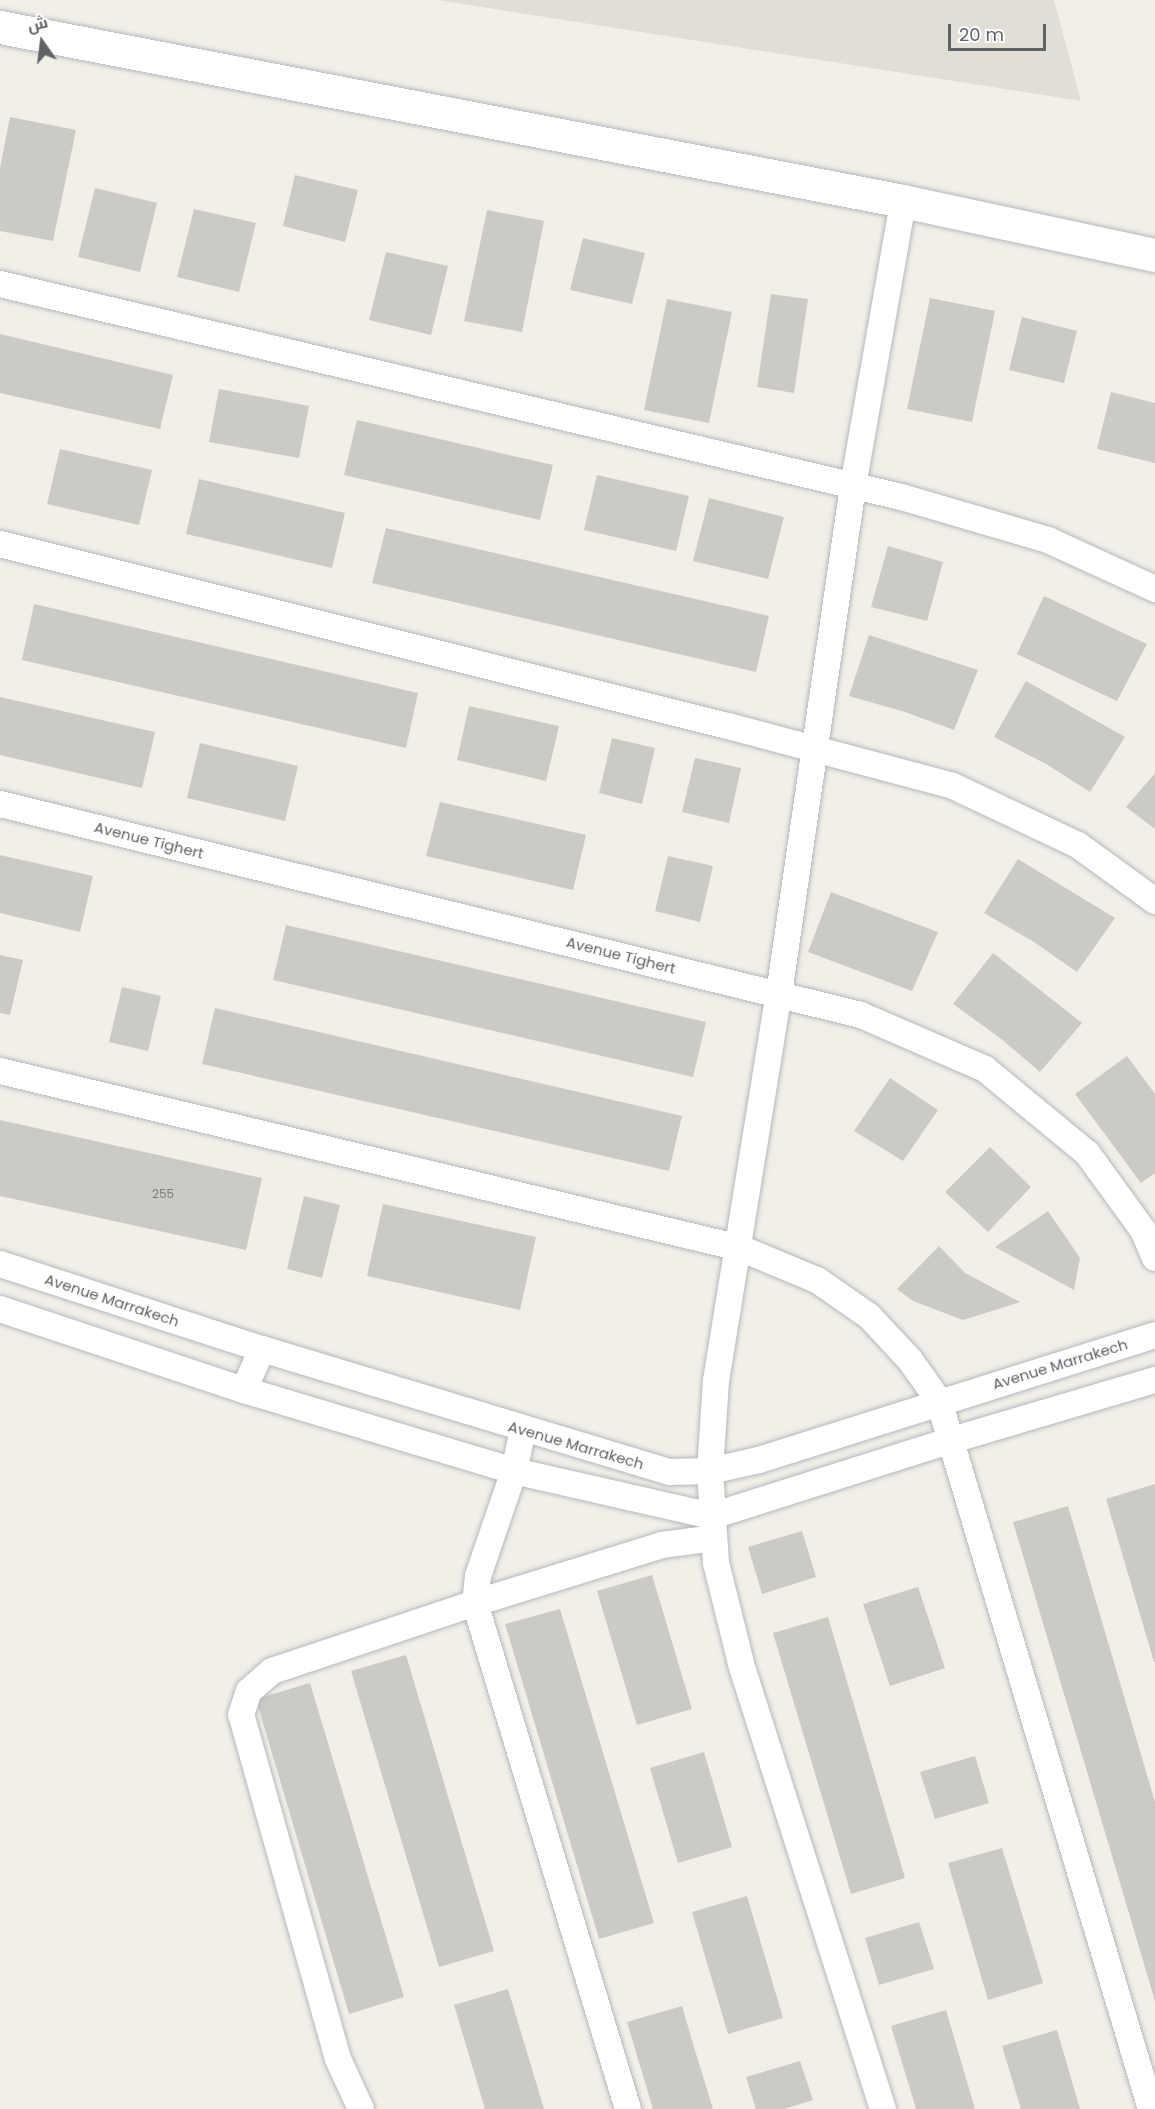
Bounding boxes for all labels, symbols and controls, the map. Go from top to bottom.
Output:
text: ش [25,10,50,38]
north arrow [12,12,72,72]
scale bar [951,12,1048,50]
text: 20 m [959,22,1004,47]
street label: Avenue Tighert [92,818,206,862]
street label: Avenue Tighert [564,933,678,977]
house number: 255 [152,1187,174,1201]
street label: Avenue Marrakech [42,1270,182,1330]
street label: Avenue Marrakech [990,1335,1130,1393]
street label: Avenue Marrakech [506,1417,646,1473]

